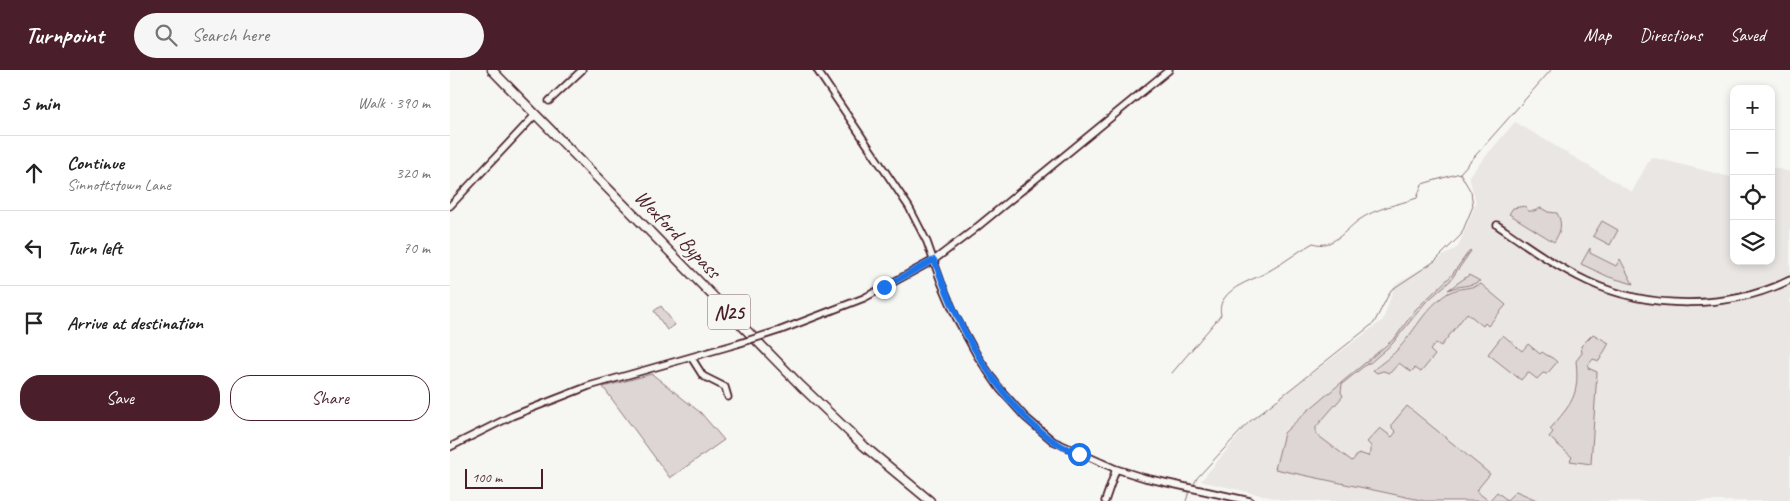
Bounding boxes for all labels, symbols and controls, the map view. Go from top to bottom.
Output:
search box [134,13,484,58]
text: Turnpoint [25,20,104,50]
icon: search [152,21,180,49]
text: Search here [192,23,269,47]
text: Map [1584,24,1611,46]
text: Directions [1639,24,1702,46]
text: Saved [1730,24,1765,46]
map controls [1730,85,1775,265]
button: + [1730,85,1775,130]
text: 5 min [20,90,60,116]
text: Walk · 390 m [358,93,430,113]
button: − [1730,130,1775,175]
text: Continue [67,151,124,175]
icon: ahead [20,159,48,187]
text: 320 m [396,163,430,183]
text: Sinnottstown Lane [67,175,171,195]
button: locate [1730,175,1775,220]
street label: Wexford Bypass [629,184,728,285]
button: layers [1730,220,1775,265]
icon: left [20,234,48,262]
text: Turn left [67,236,122,260]
text: 70 m [403,238,430,258]
route end [873,276,896,299]
road number: N25 [708,294,750,330]
icon: arrive [20,309,48,337]
text: Arrive at destination [67,311,203,335]
button: Save [20,375,220,421]
button: Share [230,375,430,421]
route start [1068,443,1091,466]
scale bar [465,466,542,489]
text: 100 m [472,469,502,486]

